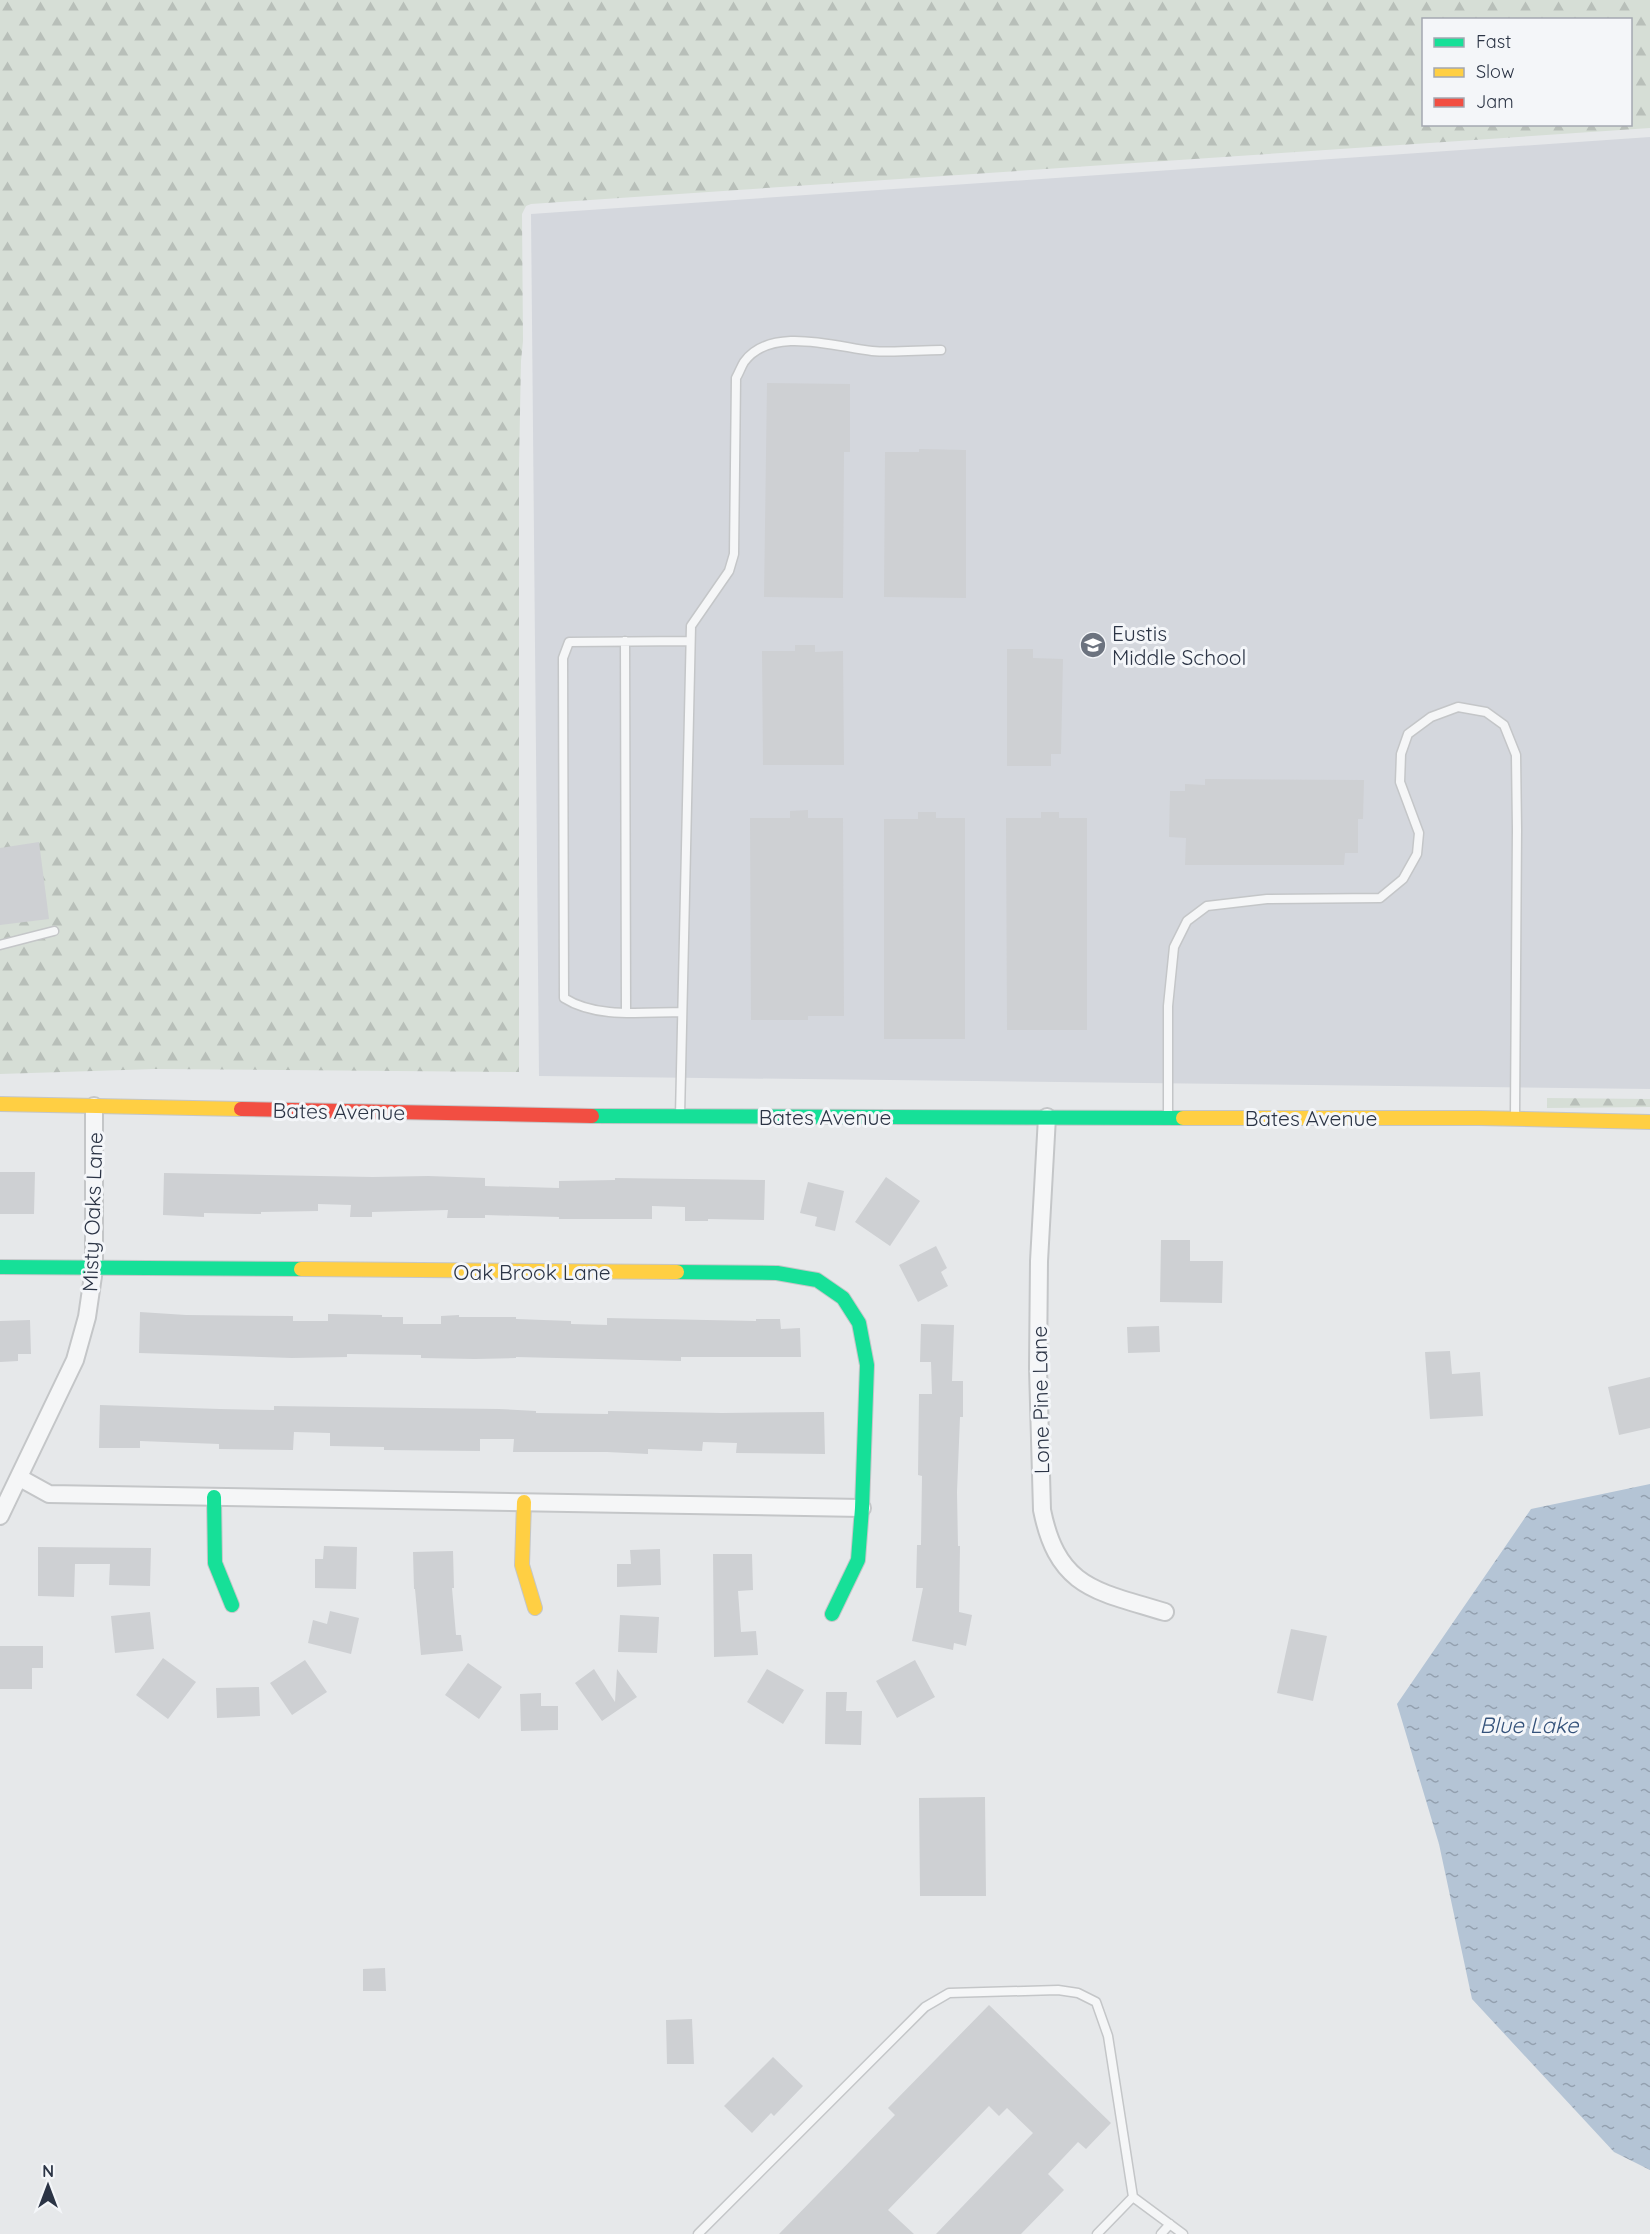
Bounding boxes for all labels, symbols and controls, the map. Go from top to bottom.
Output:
legend [1422,18,1632,126]
text: Fast [1476,30,1511,53]
text: Slow [1476,60,1514,83]
text: Jam [1476,90,1514,113]
place label: Eustis Middle School [1112,620,1246,670]
school or university icon: Eustis Middle School [1078,630,1108,660]
street label: Bates Avenue [272,1097,406,1125]
street label: Bates Avenue [759,1104,891,1130]
street label: Bates Avenue [1245,1105,1377,1131]
street label: Misty Oaks Lane [76,1132,108,1292]
street label: Oak Brook Lane [453,1259,611,1285]
street label: Lone Pine Lane [1026,1326,1054,1474]
water label: Blue Lake [1480,1711,1580,1739]
north arrow [18,2156,78,2216]
text: N [42,2161,54,2181]

